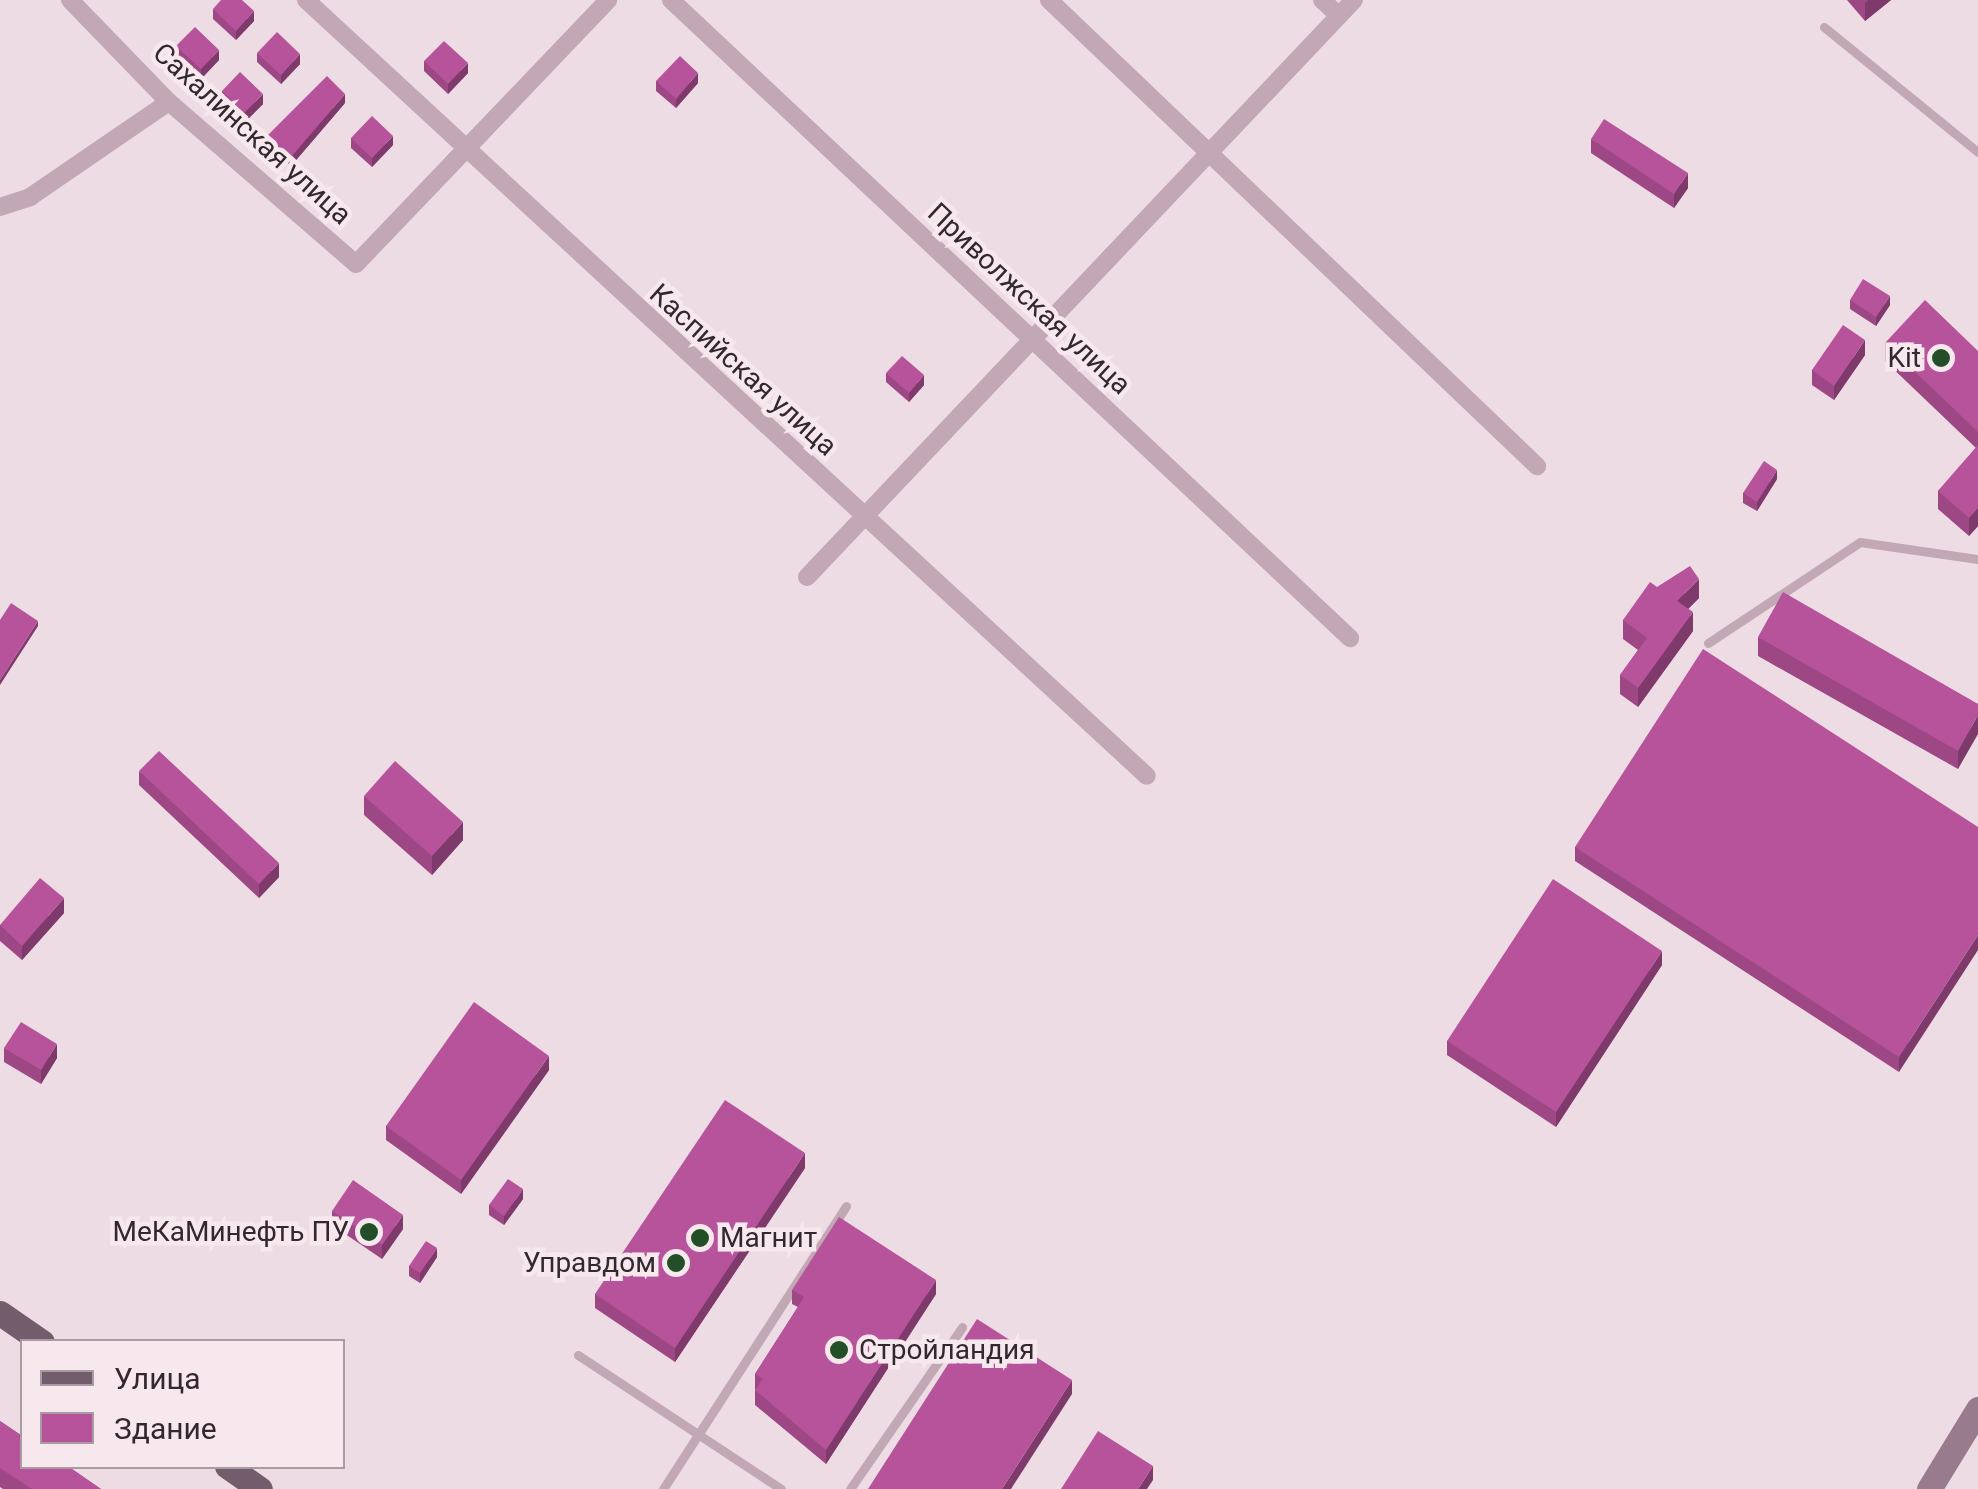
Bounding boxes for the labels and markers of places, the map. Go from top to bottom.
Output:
place label: Kit [1887,341,1921,375]
marker: Kit [1930,347,1952,369]
place label: МеКаМинефть ПУ [112,1215,349,1249]
marker: МеКаМинефть ПУ [358,1221,380,1243]
place label: Магнит [720,1221,817,1255]
marker: Магнит [689,1227,711,1249]
place label: Управдом [523,1246,656,1280]
marker: Управдом [665,1252,687,1274]
place label: Стройландия [859,1333,1035,1367]
marker: Стройландия [828,1339,850,1361]

